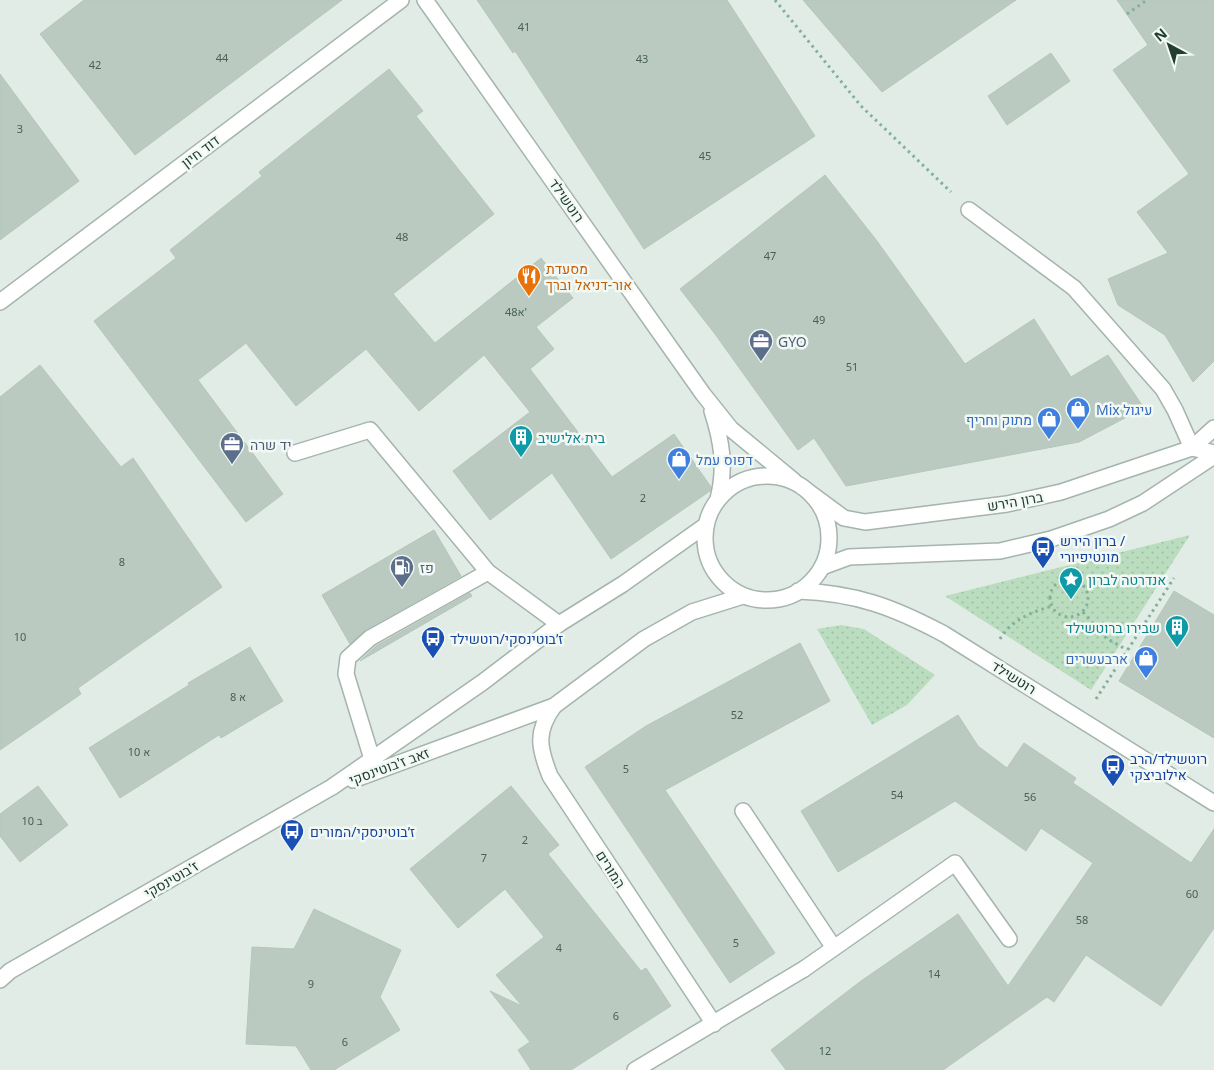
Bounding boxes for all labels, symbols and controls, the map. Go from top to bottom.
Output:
house number: 41 [518,19,530,34]
north arrow [1144,20,1194,70]
text: N [1150,24,1171,46]
house number: 44 [216,50,229,65]
house number: 43 [636,51,648,66]
house number: 42 [89,57,101,72]
house number: 3 [17,121,23,136]
street label: דוד חיון [177,130,223,172]
house number: 45 [699,148,711,163]
street label: רוטשילד [545,174,589,226]
house number: 48 [396,229,408,244]
house number: 47 [764,248,776,263]
place label: מסעדת אור-דניאל וברך [546,259,632,294]
restaurant icon: מסעדת אור-דניאל וברך [516,263,542,297]
house number: 48א' [505,304,527,319]
house number: 49 [813,312,825,327]
office icon: GYO [748,328,774,362]
place label: GYO [778,332,807,351]
house number: 51 [846,359,858,374]
shop icon: Mix עיגול [1065,396,1091,430]
place label: Mix עיגול [1096,400,1152,419]
shop icon: מתוק וחריף [1036,406,1062,440]
place label: מתוק וחריף [966,410,1032,429]
building icon: בית אלישיב [508,424,534,458]
place label: בית אלישיב [538,428,606,447]
office icon: יד שרה [219,431,245,465]
place label: יד שרה [250,435,291,454]
shop icon: דפוס עמל [666,446,692,480]
place label: דפוס עמל [696,450,753,469]
street label: ברון הירש [986,487,1045,515]
house number: 2 [640,490,646,505]
place label: ברון הירש / מונטיפיורי [1060,531,1126,566]
bus stop icon: ברון הירש / מונטיפיורי [1030,535,1056,569]
house number: 8 [119,554,125,569]
fuel station icon: פז [389,554,415,588]
place label: פז [420,558,434,577]
place icon: אנדרטה לברון [1058,566,1084,600]
place label: אנדרטה לברון [1088,570,1166,589]
building icon: שבירו ברוטשילד [1164,614,1190,648]
place label: שבירו ברוטשילד [1066,618,1160,637]
bus stop icon: ז׳בוטינסקי/רוטשילד [420,625,446,659]
house number: 10 [14,629,26,644]
place label: ז׳בוטינסקי/רוטשילד [450,629,563,648]
shop icon: ארבעשרים [1133,645,1159,679]
place label: ארבעשרים [1066,649,1128,668]
street label: רוטשילד [988,656,1040,698]
house number: 8 א [230,689,246,704]
house number: 52 [731,707,743,722]
street label: זאב ז'בוטינסקי [346,743,432,789]
house number: 10 א [128,744,150,759]
place label: רוטשילד/הרב אילוביצקי [1130,749,1207,784]
bus stop icon: רוטשילד/הרב אילוביצקי [1100,753,1126,787]
house number: 5 [623,761,629,776]
house number: 54 [891,787,904,802]
house number: 56 [1024,789,1036,804]
house number: 10 ב [21,813,43,828]
bus stop icon: ז׳בוטינסקי/המורים [279,818,305,852]
place label: ז׳בוטינסקי/המורים [310,822,415,841]
house number: 2 [522,832,528,847]
street label: המורים [592,847,630,891]
house number: 7 [481,850,487,865]
street label: ז'בוטינסקי [141,856,202,902]
house number: 60 [1186,886,1198,901]
house number: 58 [1076,912,1088,927]
house number: 5 [733,935,739,950]
house number: 4 [556,940,563,955]
house number: 14 [928,966,941,981]
house number: 9 [308,976,314,991]
house number: 6 [613,1008,619,1023]
house number: 6 [342,1034,348,1049]
house number: 12 [819,1043,831,1058]

